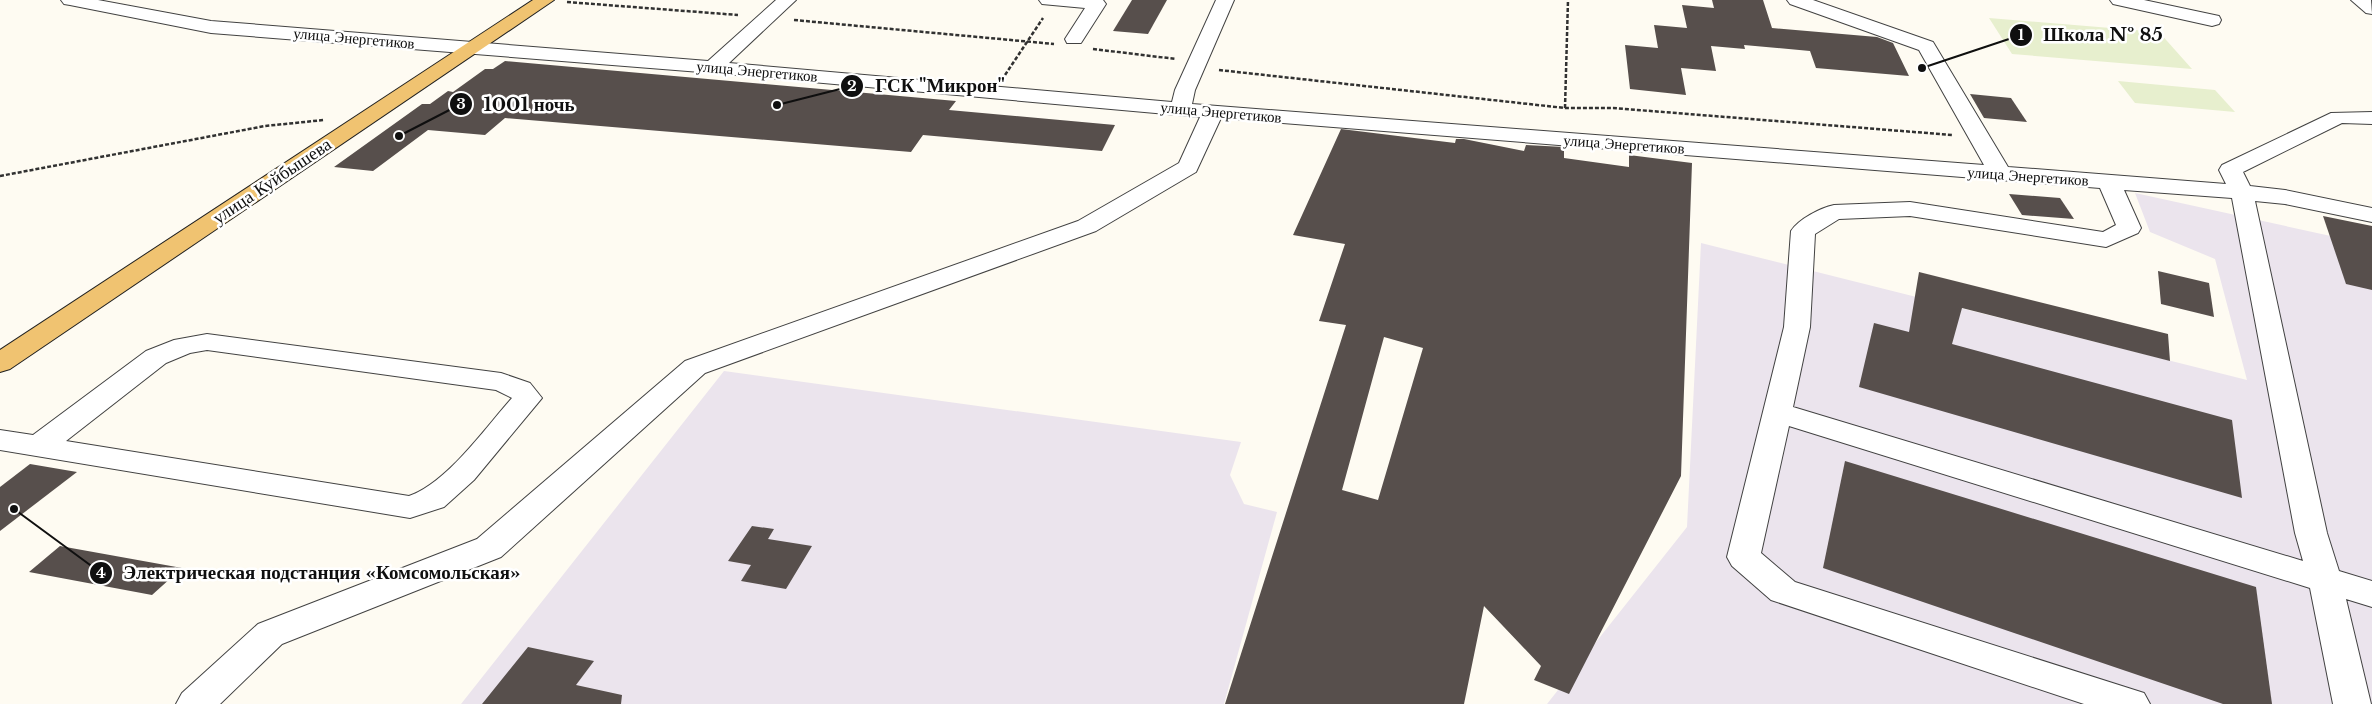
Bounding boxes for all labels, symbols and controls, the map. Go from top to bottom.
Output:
callout: Школа № 85 [2008,18,2173,52]
street label: улица Энергетиков [293,23,415,53]
text: Школа № 85 [2043,23,2163,46]
text: 1 [2018,25,2025,44]
street label: улица Энергетиков [696,56,818,86]
callout: ГСК "Микрон" [840,69,1015,103]
text: ГСК "Микрон" [875,74,1005,97]
text: 2 [847,76,857,95]
callout: 1001 ночь [448,87,584,121]
text: 1001 ночь [483,93,575,116]
text: 3 [456,94,466,113]
street label: улица Энергетиков [1160,97,1282,127]
street label: улица Энергетиков [1563,130,1685,158]
street label: улица Куйбышева [209,133,335,229]
street label: улица Энергетиков [1967,162,2089,190]
callout: Электрическая подстанция «Комсомольская» [88,556,531,590]
text: Электрическая подстанция «Комсомольская» [123,561,521,584]
text: 4 [96,563,106,582]

